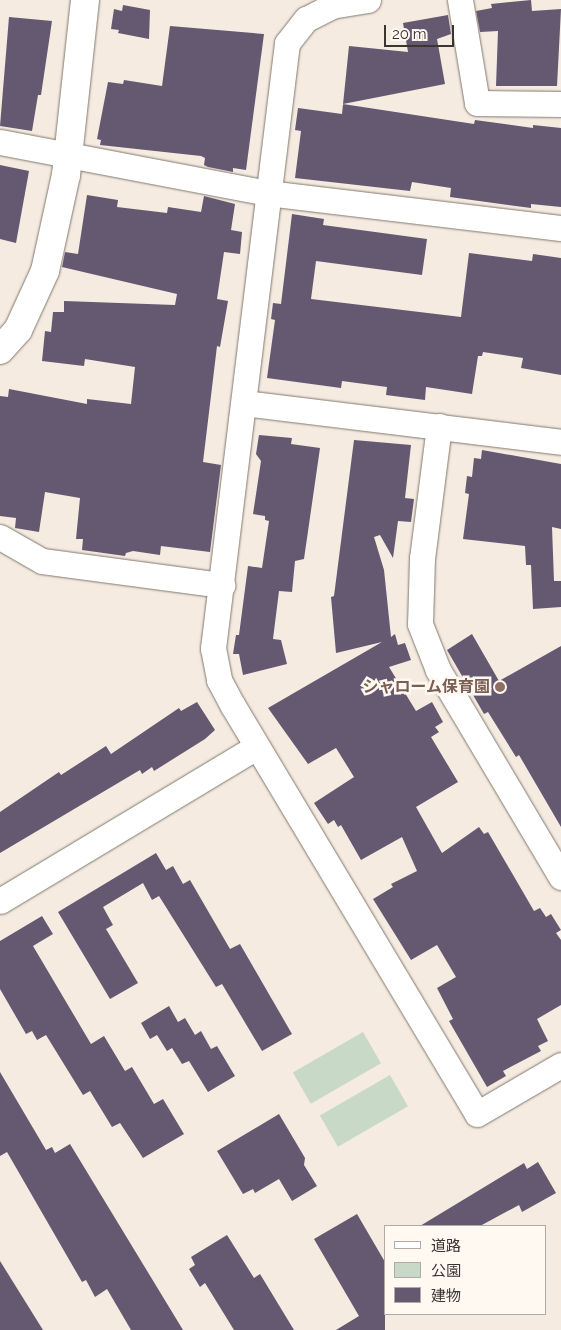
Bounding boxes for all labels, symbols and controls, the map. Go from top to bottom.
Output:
scale bar [386,15,456,47]
text: 20 m [392,25,427,43]
place label: シャローム保育園 [362,677,490,697]
marker: シャローム保育園 [494,681,506,693]
legend [384,1225,546,1315]
text: 道路 [431,1237,461,1255]
text: 公園 [431,1262,461,1280]
text: 建物 [431,1287,461,1305]

